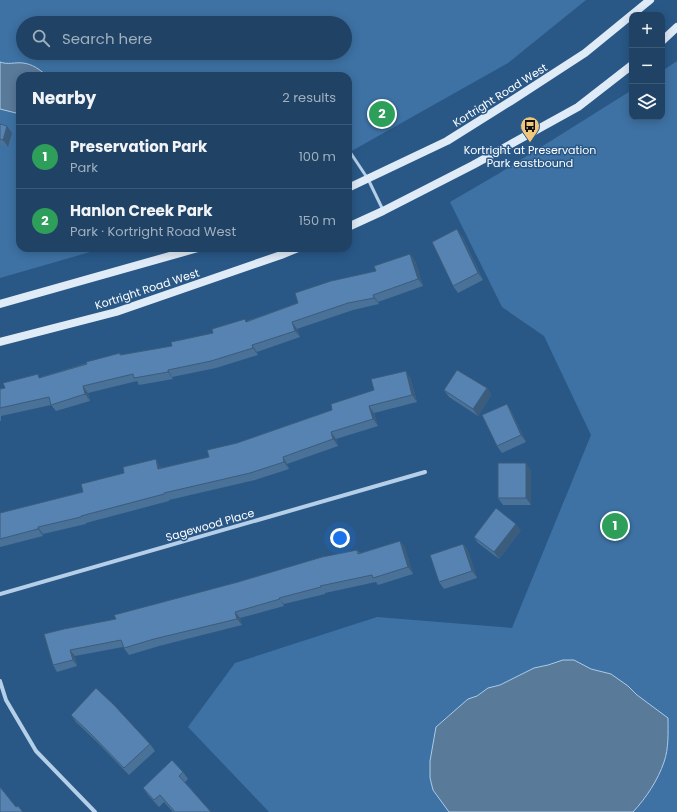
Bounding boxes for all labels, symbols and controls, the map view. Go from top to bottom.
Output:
map controls [629,12,665,120]
button: + [629,12,665,48]
search box [16,16,352,60]
icon: search [30,27,52,49]
text: Search here [62,28,152,49]
button: − [629,48,665,84]
street label: Kortright Road West [450,59,550,131]
button: layers [629,84,665,120]
text: Nearby [32,86,96,110]
text: 2 results [282,88,336,107]
pin: 2 [369,99,395,129]
bus stop icon: Kortright at Preservation Park eastbound [519,115,541,143]
text: Preservation Park [70,136,207,157]
place label: Kortright at Preservation Park eastbound [464,142,596,171]
text: 1 [43,147,47,166]
text: 100 m [299,147,336,166]
text: Park [70,158,98,177]
text: Hanlon Creek Park [70,200,213,221]
text: 2 [41,211,49,230]
text: 150 m [299,211,336,230]
text: Park · Kortright Road West [70,222,236,241]
street label: Kortright Road West [93,265,201,313]
street label: Sagewood Place [164,505,256,545]
pin: 1 [602,511,628,541]
your location [330,528,350,548]

